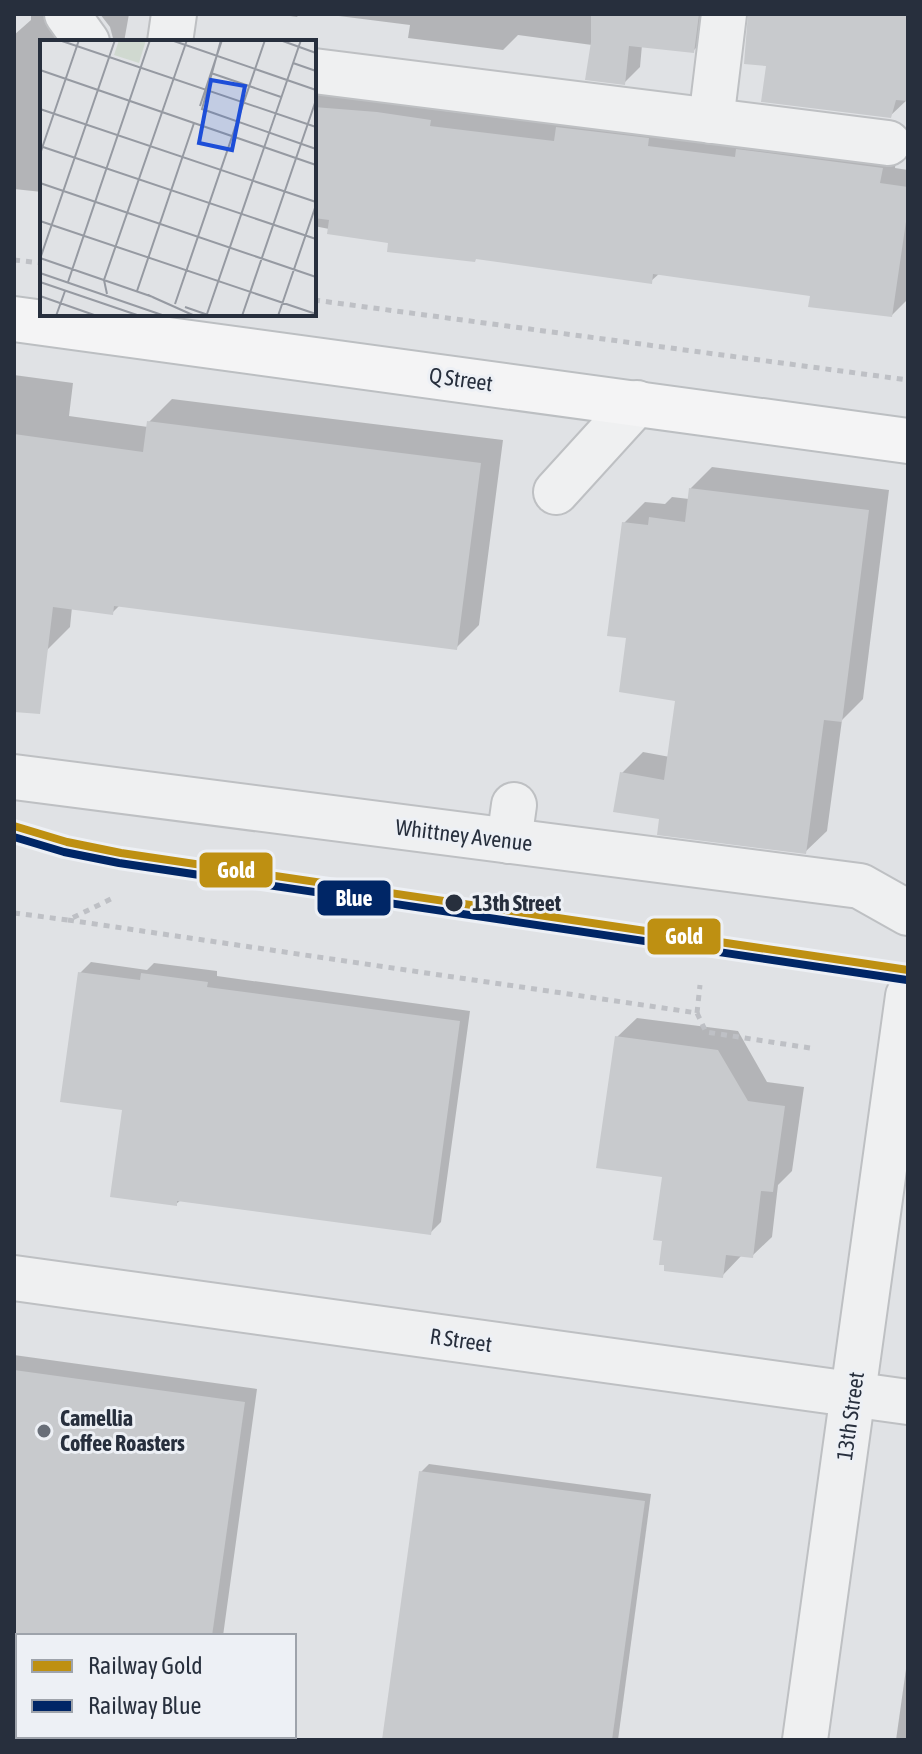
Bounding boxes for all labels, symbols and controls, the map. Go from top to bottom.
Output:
inset map [40,40,316,316]
street label: Q Street [427,362,495,396]
street label: Whittney Avenue [394,814,534,856]
line badge: Gold [198,851,274,889]
text: Gold [217,857,255,883]
line badge: Blue [316,879,392,917]
text: Blue [336,885,372,911]
place label: 13th Street [472,890,562,916]
marker: 13th Street [443,892,465,914]
line badge: Gold [646,917,722,956]
text: Gold [665,923,703,949]
street label: R Street [428,1323,494,1357]
street label: 13th Street [831,1370,869,1462]
place label: Camellia Coffee Roasters [60,1405,185,1456]
marker: Camellia Coffee Roasters [35,1422,53,1440]
legend [16,1634,296,1738]
text: Railway Gold [88,1652,203,1679]
text: Railway Blue [88,1692,201,1719]

